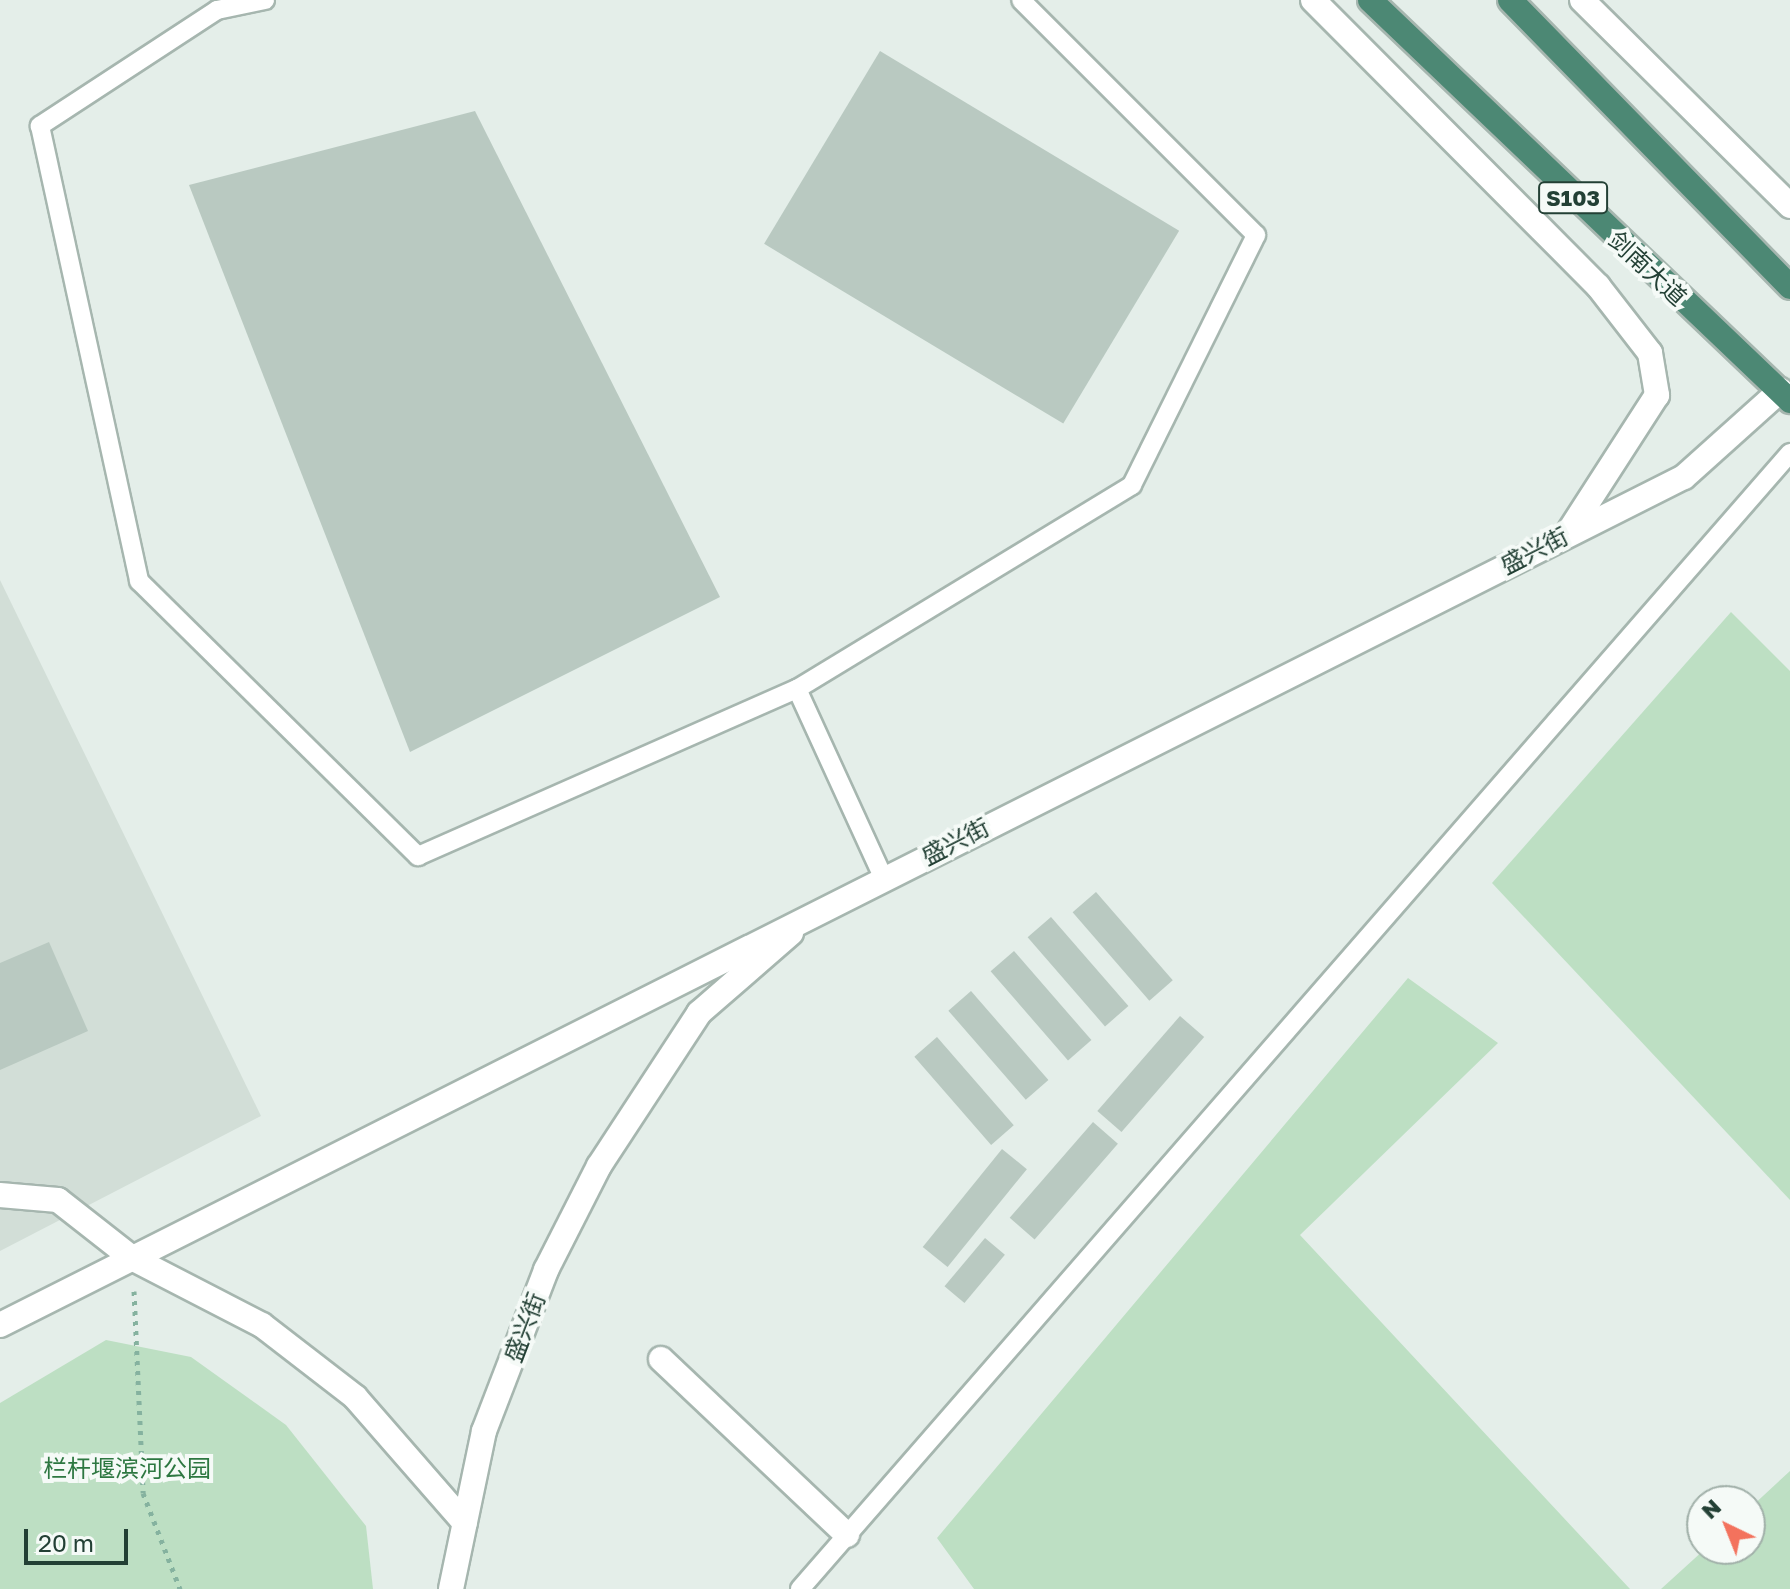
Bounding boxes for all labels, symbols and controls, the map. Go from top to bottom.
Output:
road number: S103 [1537,180,1609,216]
street label: 剑南大道 [1603,225,1693,311]
street label: 盛兴街 [1495,521,1573,579]
street label: 盛兴街 [916,812,994,870]
street label: 盛兴街 [498,1288,550,1366]
park label: 栏杆堰滨河公园 [43,1454,211,1482]
north arrow [1686,1485,1766,1565]
text: N [1695,1493,1726,1524]
scale bar [28,1513,132,1563]
text: 20 m [38,1528,94,1557]

